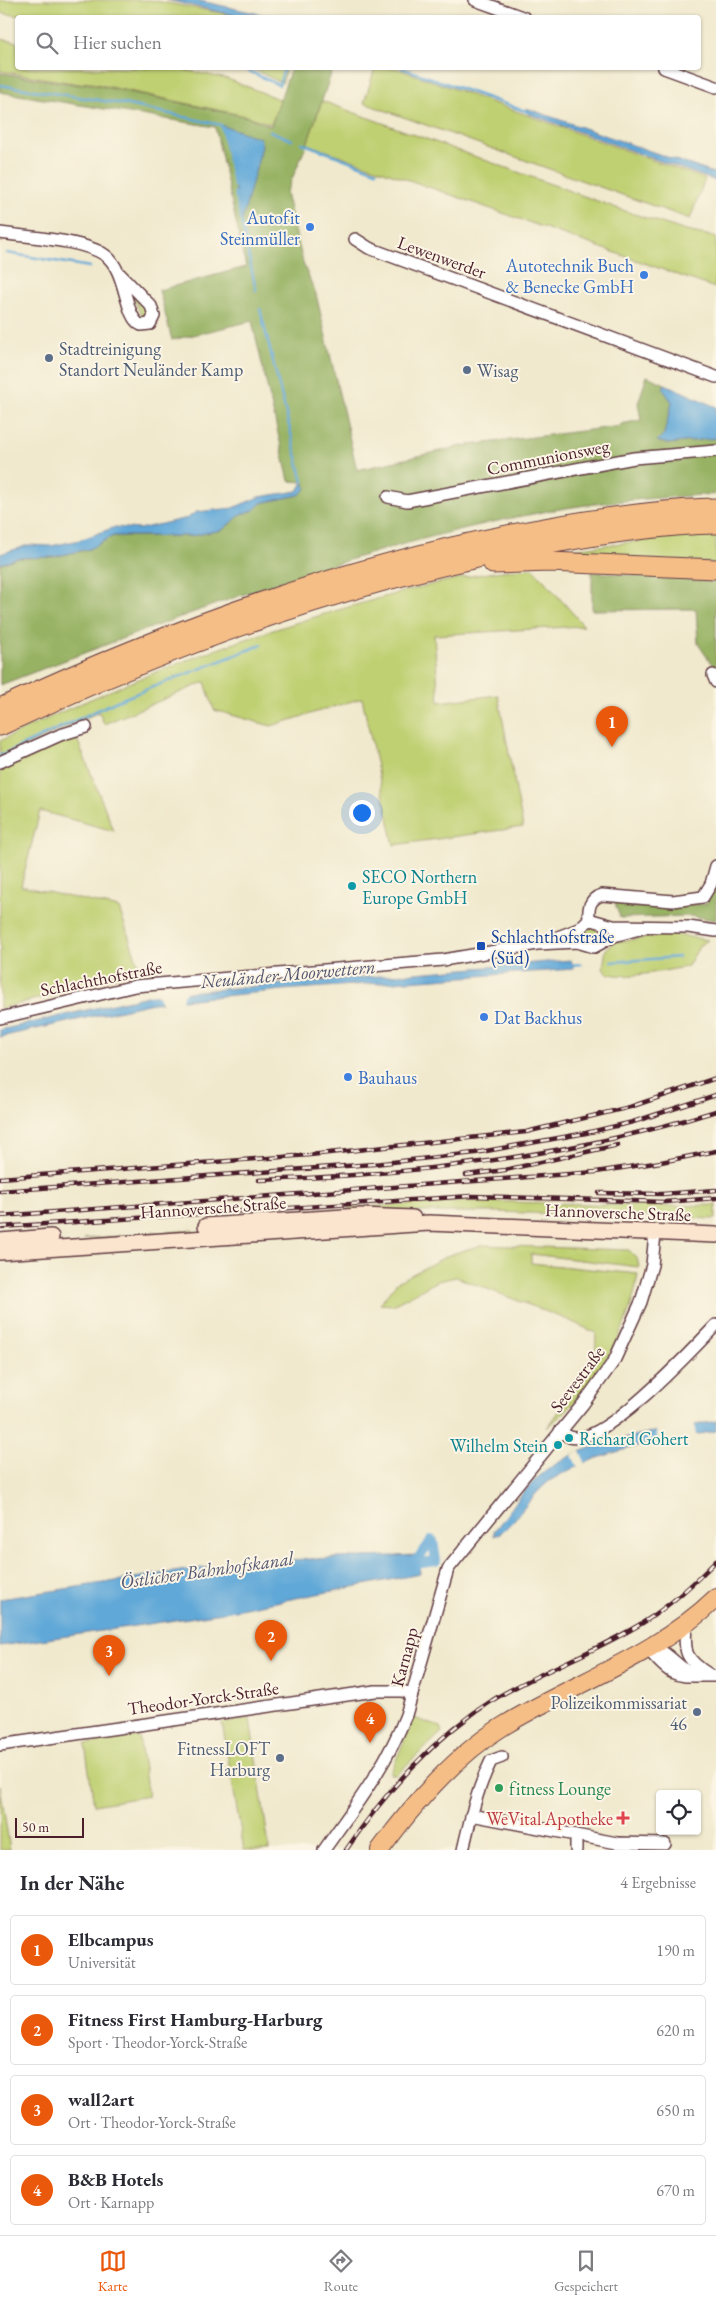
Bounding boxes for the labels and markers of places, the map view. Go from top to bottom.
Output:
place label: Autofit Steinmüller [220,206,300,250]
marker: Autofit Steinmüller [304,221,316,233]
place label: Autotechnik Buch & Benecke GmbH [505,254,634,298]
marker: Autotechnik Buch & Benecke GmbH [638,269,650,281]
place label: Stadtreinigung Standort Neuländer Kamp [59,337,243,381]
marker: Stadtreinigung Standort Neuländer Kamp [43,352,55,364]
place label: Wisag [477,359,519,382]
marker: Wisag [461,364,473,376]
pin: 1 [596,706,628,747]
place label: SECO Northern Europe GmbH [362,865,478,909]
marker: SECO Northern Europe GmbH [346,880,358,892]
place label: Schlachthofstraße (Süd) [491,925,614,969]
marker: Schlachthofstraße (Süd) [475,940,487,952]
place label: Dat Backhus [494,1006,582,1029]
marker: Dat Backhus [478,1011,490,1023]
place label: Bauhaus [358,1066,417,1089]
marker: Bauhaus [342,1071,354,1083]
place label: Richard Gohert [579,1427,689,1450]
marker: Richard Gohert [563,1432,575,1444]
place label: Wilhelm Stein [450,1434,548,1457]
marker: Wilhelm Stein [552,1439,564,1451]
pin: 2 [255,1620,287,1661]
pin: 3 [93,1635,125,1676]
place label: Polizeikommissariat 46 [551,1691,687,1735]
pin: 4 [354,1702,386,1743]
marker: Polizeikommissariat 46 [691,1706,703,1718]
place label: FitnessLOFT Harburg [177,1737,271,1781]
marker: FitnessLOFT Harburg [274,1752,286,1764]
place label: fitness Lounge [509,1777,611,1800]
marker: fitness Lounge [493,1782,505,1794]
place label: WeVital Apotheke [486,1807,613,1830]
marker: WeVital Apotheke [617,1812,629,1824]

